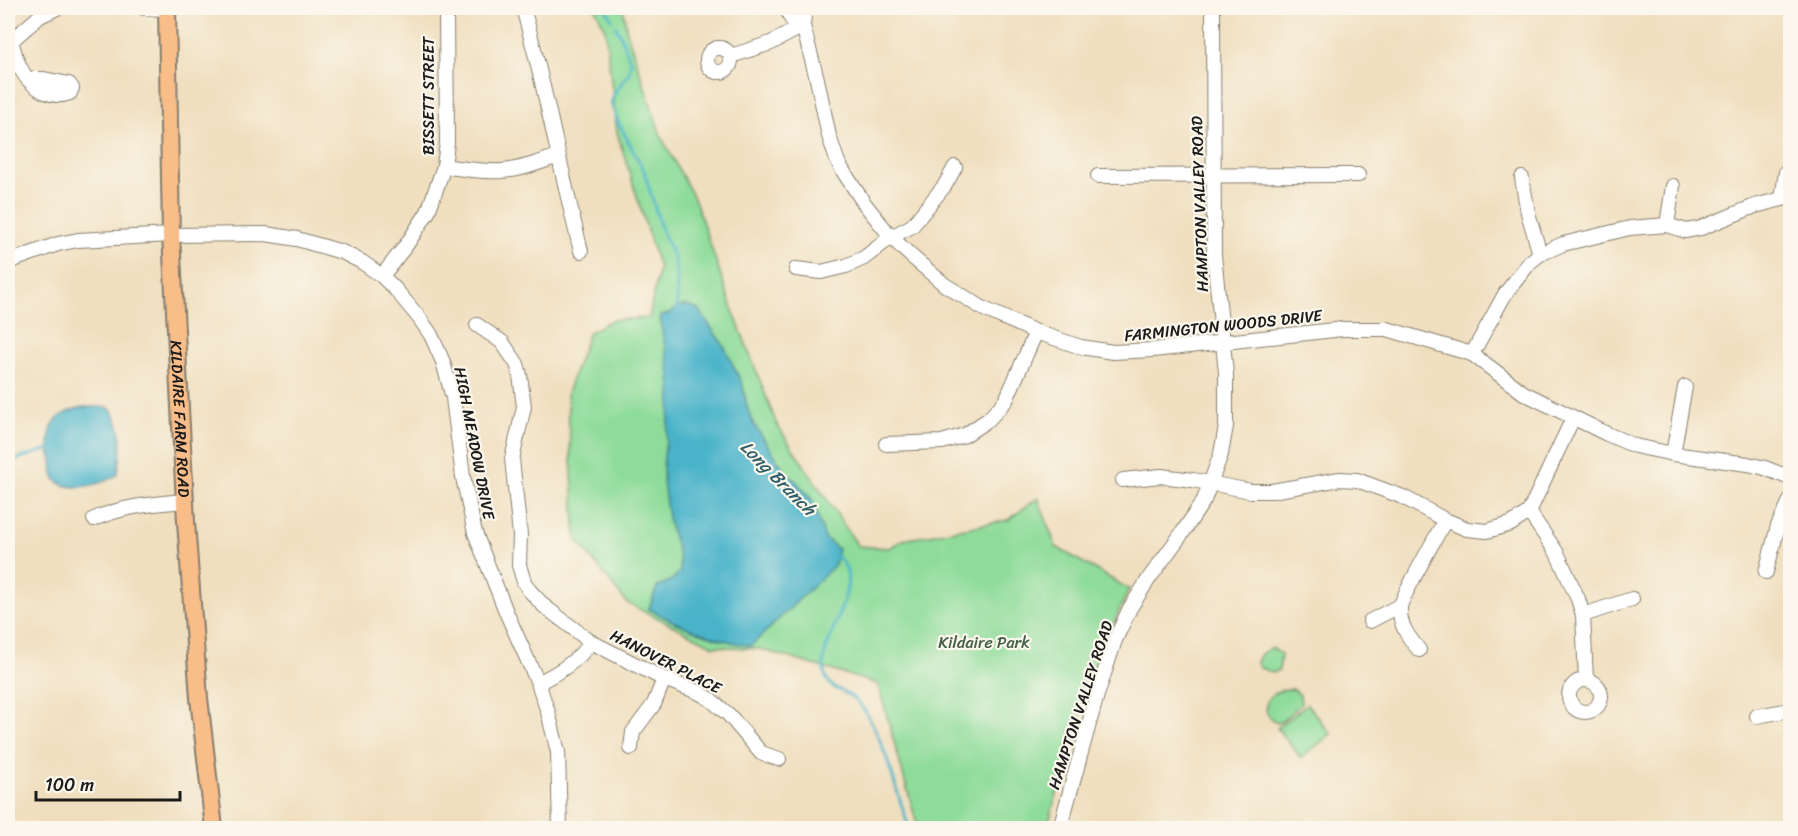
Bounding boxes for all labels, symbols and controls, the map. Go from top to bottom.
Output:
street label: BISSETT STREET [414,36,443,155]
street label: HAMPTON VALLEY ROAD [1182,115,1217,292]
street label: FARMINGTON WOODS DRIVE [1123,301,1324,350]
street label: KILDAIRE FARM ROAD [162,339,199,498]
street label: HIGH MEADOW DRIVE [445,364,504,523]
water label: Long Branch [732,432,825,525]
street label: HAMPTON VALLEY ROAD [1039,617,1122,793]
street label: HANOVER PLACE [605,621,728,703]
park label: Kildaire Park [938,628,1030,657]
scale bar [36,764,180,802]
text: 100 m [45,769,94,801]

